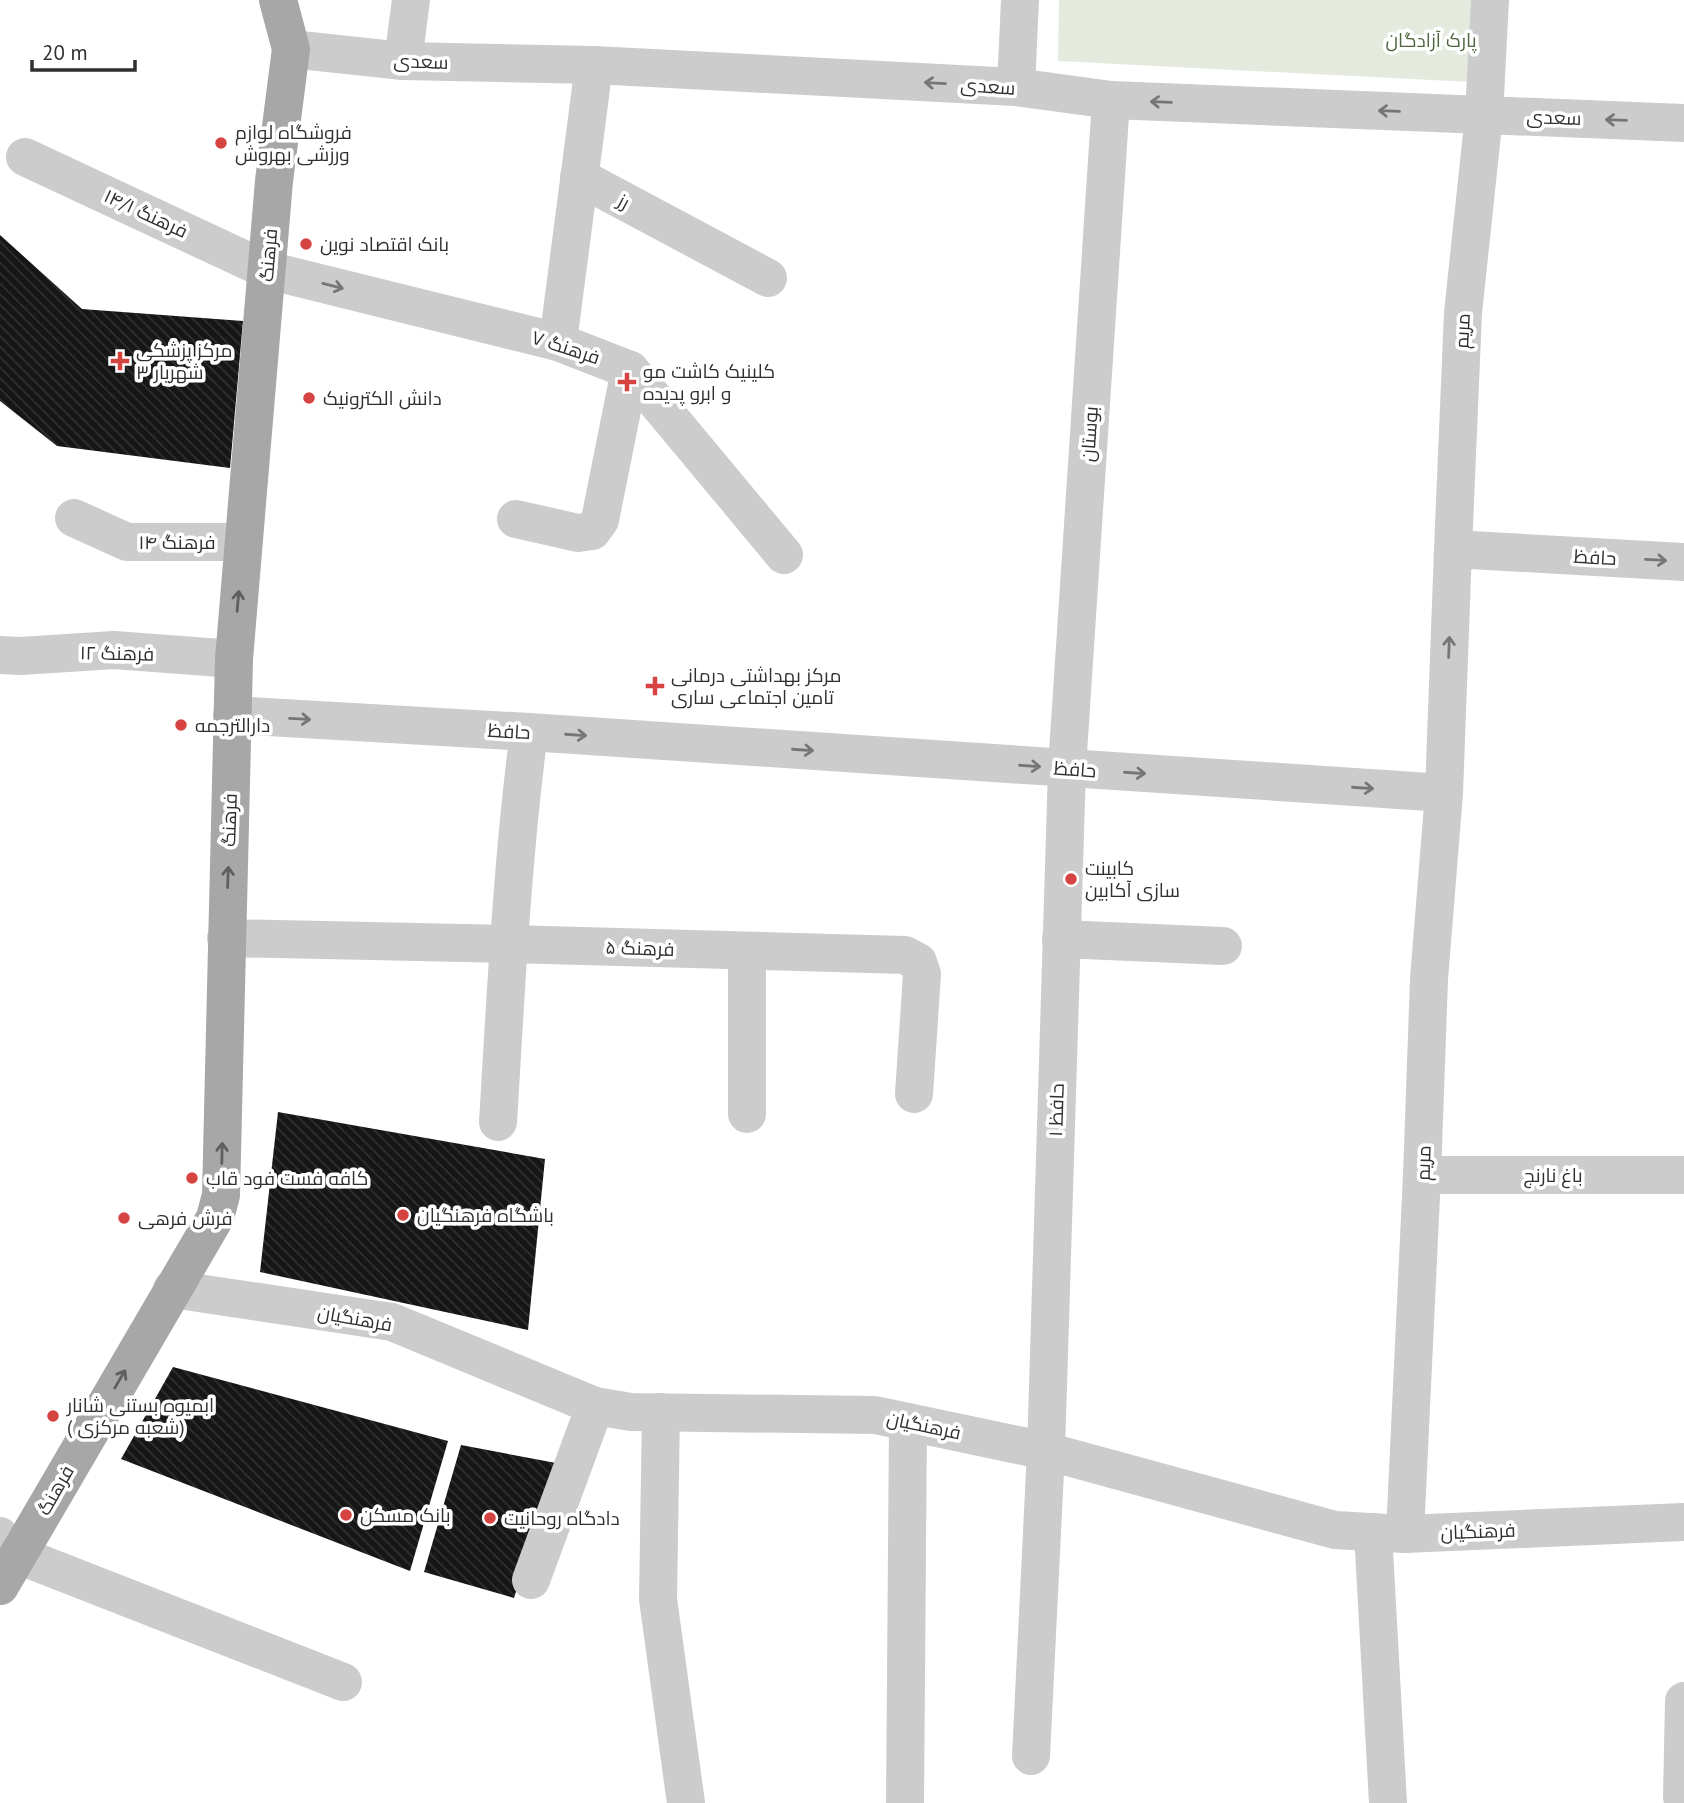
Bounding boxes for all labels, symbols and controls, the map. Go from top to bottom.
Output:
scale bar [32,28,135,72]
park label: پارک آزادگان [1385,28,1477,53]
text: 20 m [42,39,88,66]
street label: سعدی [393,48,449,74]
street label: سعدی [960,72,1016,100]
one-way arrow [924,76,946,89]
one-way arrow [1150,95,1173,108]
one-way arrow [1377,104,1400,117]
street label: سعدی [1526,104,1582,130]
one-way arrow [1605,113,1628,126]
place label: فروشگاه لوازم ورزشی بهروش [235,120,352,166]
marker: فروشگاه لوازم ورزشی بهروش [213,135,229,151]
street label: فرهنگ ۱۴/۱ [100,183,192,243]
street label: رز [613,188,634,214]
street label: فرهنگ [254,227,282,283]
place label: بانک اقتصاد نوین [320,232,449,256]
marker: بانک اقتصاد نوین [298,236,314,252]
one-way arrow [321,280,344,293]
street label: مریم [1449,313,1477,349]
street label: فرهنگ ۷ [529,325,603,369]
place label: مرکز پزشکی شهریار ۳ [136,338,232,384]
marker: مرکز پزشکی شهریار ۳ [110,351,130,371]
place label: کلینیک کاشت مو و ابرو پدیده [643,359,775,406]
marker: کلینیک کاشت مو و ابرو پدیده [617,372,637,392]
place label: دانش الکترونیک [323,386,442,410]
marker: دانش الکترونیک [301,390,317,406]
street label: بوستان [1075,405,1103,463]
street label: فرهنگ ۱۴ [138,530,216,554]
street label: حافظ [1573,544,1617,570]
one-way arrow [1644,554,1667,567]
one-way arrow [232,590,245,613]
one-way arrow [1443,636,1456,659]
street label: فرهنگ ١٢ [80,640,154,666]
place label: مرکز بهداشتی درمانی تامین اجتماعی ساری [671,663,841,709]
marker: مرکز بهداشتی درمانی تامین اجتماعی ساری [645,676,665,696]
place label: دارالترجمه [195,713,270,737]
one-way arrow [288,713,311,726]
marker: دارالترجمه [173,717,189,733]
street label: حافظ [487,718,531,744]
one-way arrow [564,729,587,742]
one-way arrow [791,744,814,757]
street label: حافظ [1053,756,1097,782]
one-way arrow [1018,760,1041,773]
one-way arrow [1124,767,1146,780]
one-way arrow [1351,781,1374,794]
street label: فرهنگ [216,793,242,847]
place label: کابینت سازی آکابین [1085,856,1180,902]
one-way arrow [221,866,234,889]
marker: کابینت سازی آکابین [1063,871,1079,887]
street label: فرهنگ ۵ [605,935,675,961]
street label: حافظ ۱ [1043,1083,1069,1137]
one-way arrow [215,1142,229,1165]
street label: مریم [1410,1145,1438,1181]
street label: باغ نارنج [1524,1163,1582,1189]
place label: کافه فست فود قاب [206,1166,368,1190]
marker: کافه فست فود قاب [184,1170,200,1186]
place label: باشگاه فرهنگیان [417,1203,554,1227]
place label: فرش فرهی [138,1206,232,1230]
marker: باشگاه فرهنگیان [395,1207,411,1223]
marker: فرش فرهی [116,1210,132,1226]
street label: فرهنگیان [316,1300,394,1336]
one-way arrow [113,1369,127,1389]
place label: ابمیوه بستنی شانار ( شعبه مرکزی) [66,1393,214,1439]
street label: فرهنگیان [885,1405,963,1445]
marker: ابمیوه بستنی شانار ( شعبه مرکزی) [45,1408,61,1424]
street label: فرهنگ [31,1461,79,1519]
place label: بانک مسکن [360,1503,451,1527]
place label: دادگاه روحانیت [504,1506,620,1530]
marker: بانک مسکن [338,1507,354,1523]
marker: دادگاه روحانیت [482,1510,498,1526]
street label: فرهنگیان [1440,1518,1516,1544]

